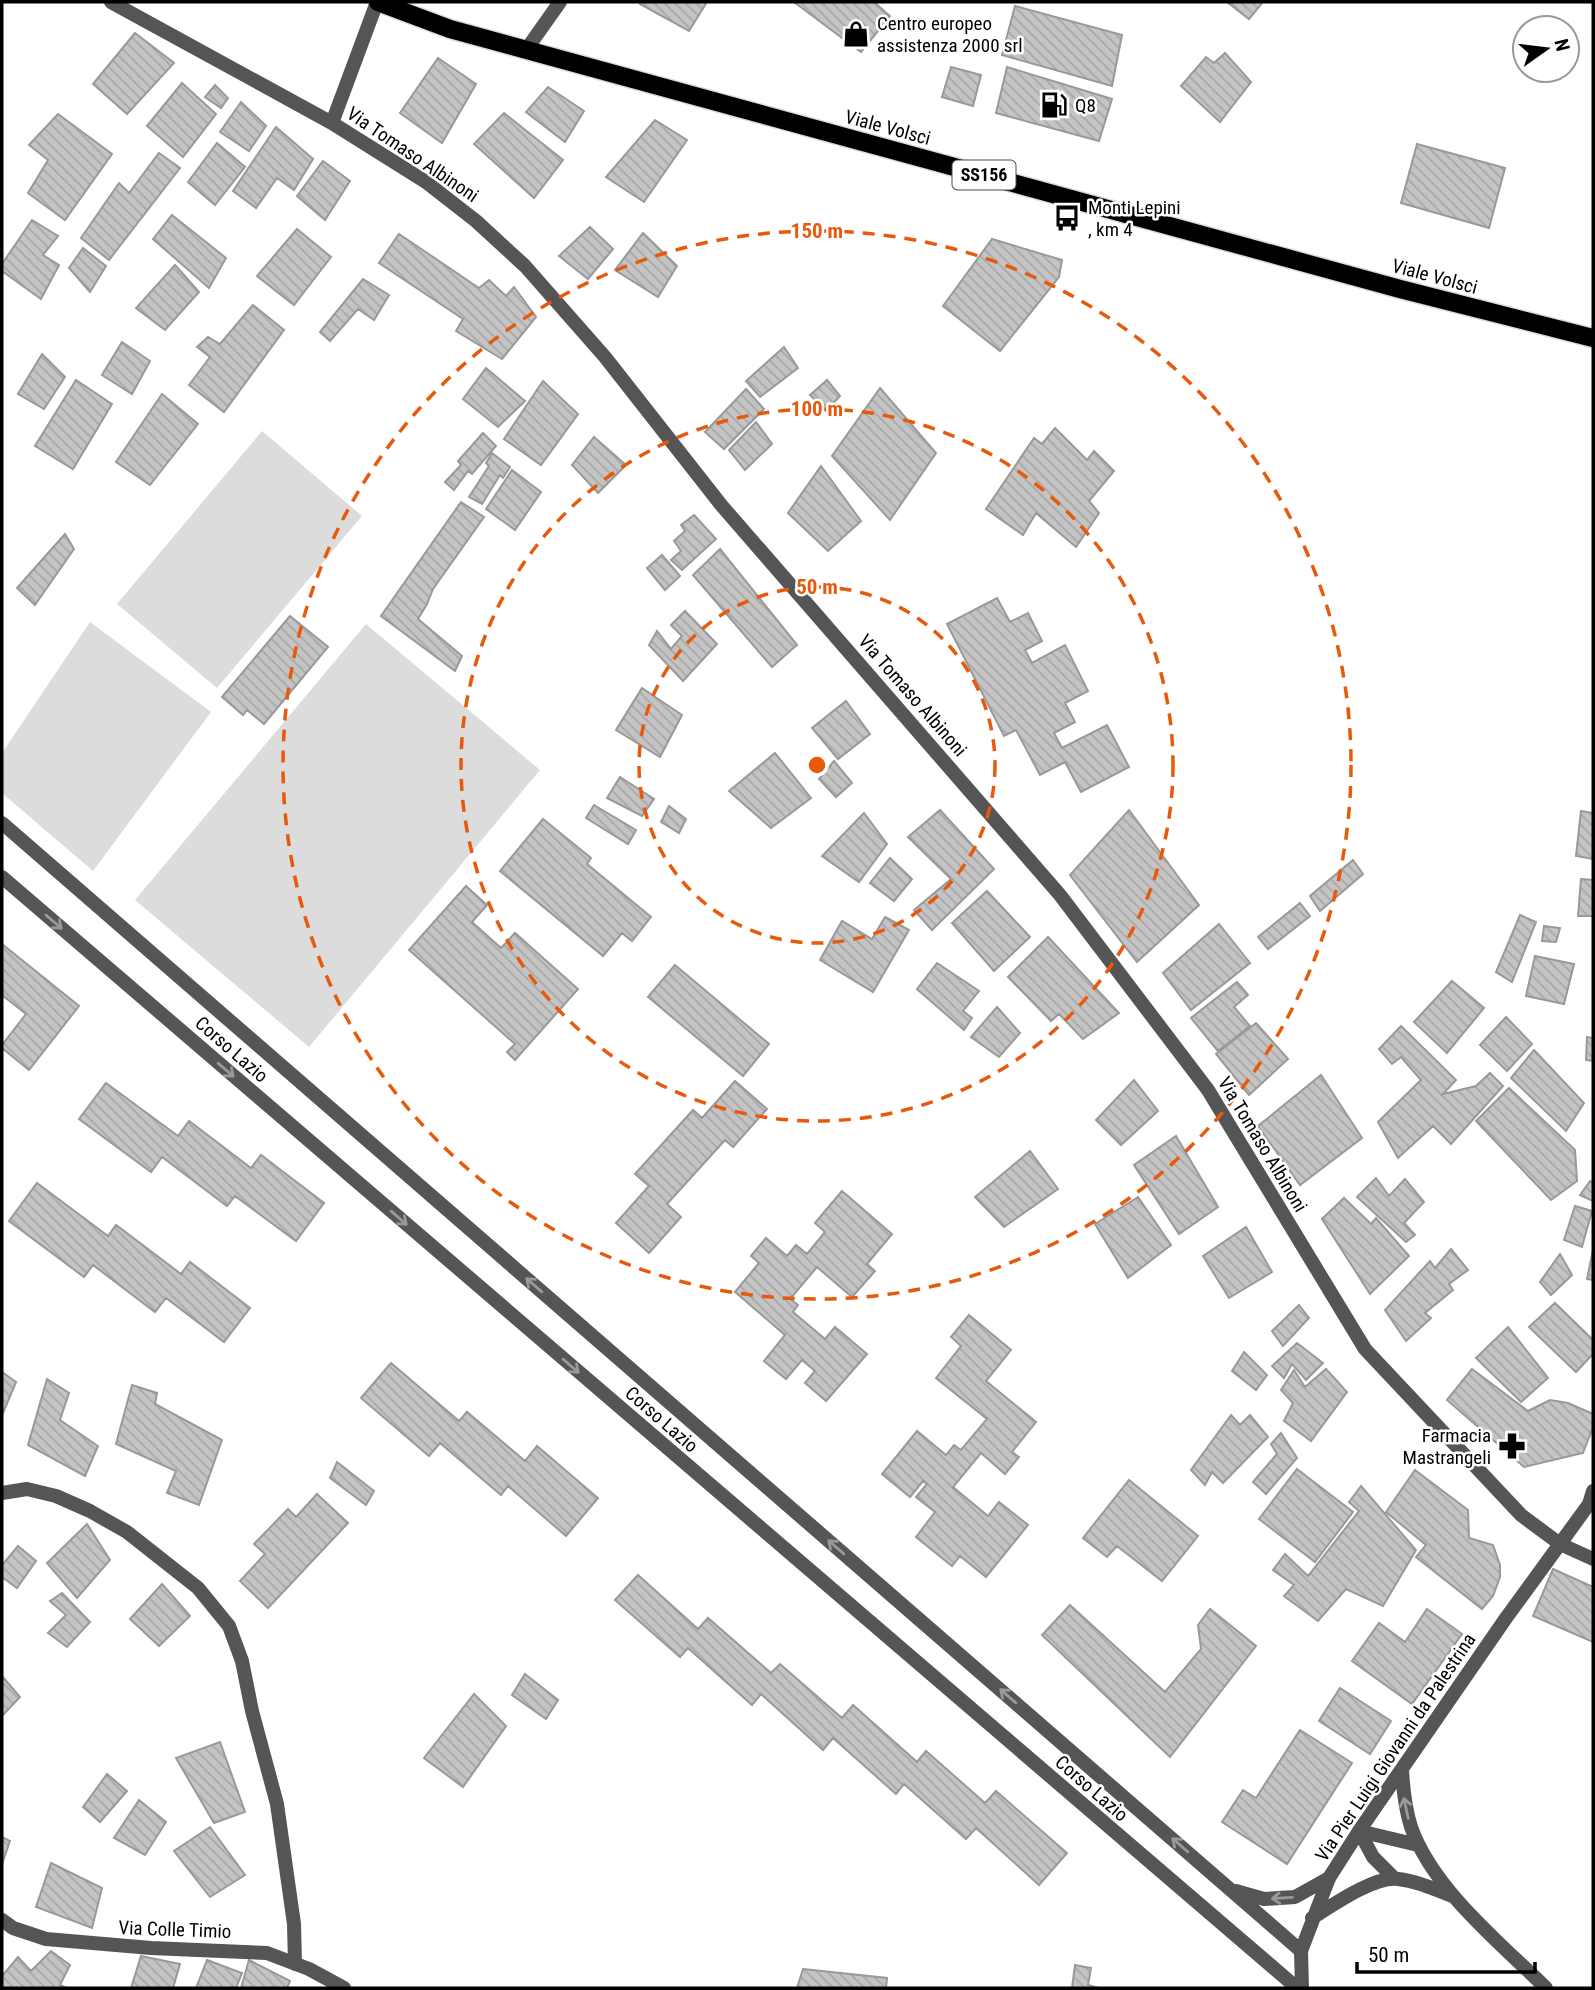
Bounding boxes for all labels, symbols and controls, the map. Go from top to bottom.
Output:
place label: Centro europeo assistenza 2000 srl [877,12,1023,57]
north arrow [1511,14,1581,84]
shop icon: Centro europeo assistenza 2000 srl [841,19,871,49]
text: N [1549,37,1575,53]
fuel station icon: Q8 [1039,90,1069,120]
place label: Q8 [1075,94,1096,117]
street label: Via Tomaso Albinoni [342,102,483,207]
street label: Viale Volsci [843,105,933,150]
road number: SS156 [953,160,1016,190]
place label: Monti Lepini , km 4 [1088,196,1181,241]
bus stop icon: Monti Lepini , km 4 [1052,203,1082,233]
text: 150 m [791,219,843,243]
street label: Viale Volsci [1390,254,1480,299]
text: 100 m [791,397,843,421]
text: 50 m [796,575,838,599]
street label: Via Tomaso Albinoni [853,630,972,761]
centre of rings [805,753,829,777]
one-way arrow [44,914,62,930]
street label: Corso Lazio [191,1011,273,1087]
one-way arrow [217,1062,235,1078]
street label: Via Tomaso Albinoni [1213,1072,1312,1216]
one-way arrow [389,1210,407,1226]
one-way arrow [526,1278,544,1294]
one-way arrow [562,1358,580,1374]
street label: Corso Lazio [621,1381,703,1457]
place label: Farmacia Mastrangeli [1403,1424,1491,1469]
pharmacy icon: Farmacia Mastrangeli [1497,1431,1527,1461]
one-way arrow [827,1539,845,1555]
street label: Via Pier Luigi Giovanni da Palestrina [1310,1629,1481,1866]
one-way arrow [999,1688,1017,1704]
street label: Corso Lazio [1051,1750,1133,1826]
one-way arrow [1399,1797,1413,1820]
one-way arrow [1171,1837,1189,1853]
one-way arrow [1271,1892,1293,1905]
street label: Via Colle Timio [118,1916,232,1943]
scale bar [1357,1930,1536,1974]
text: 50 m [1368,1943,1409,1967]

